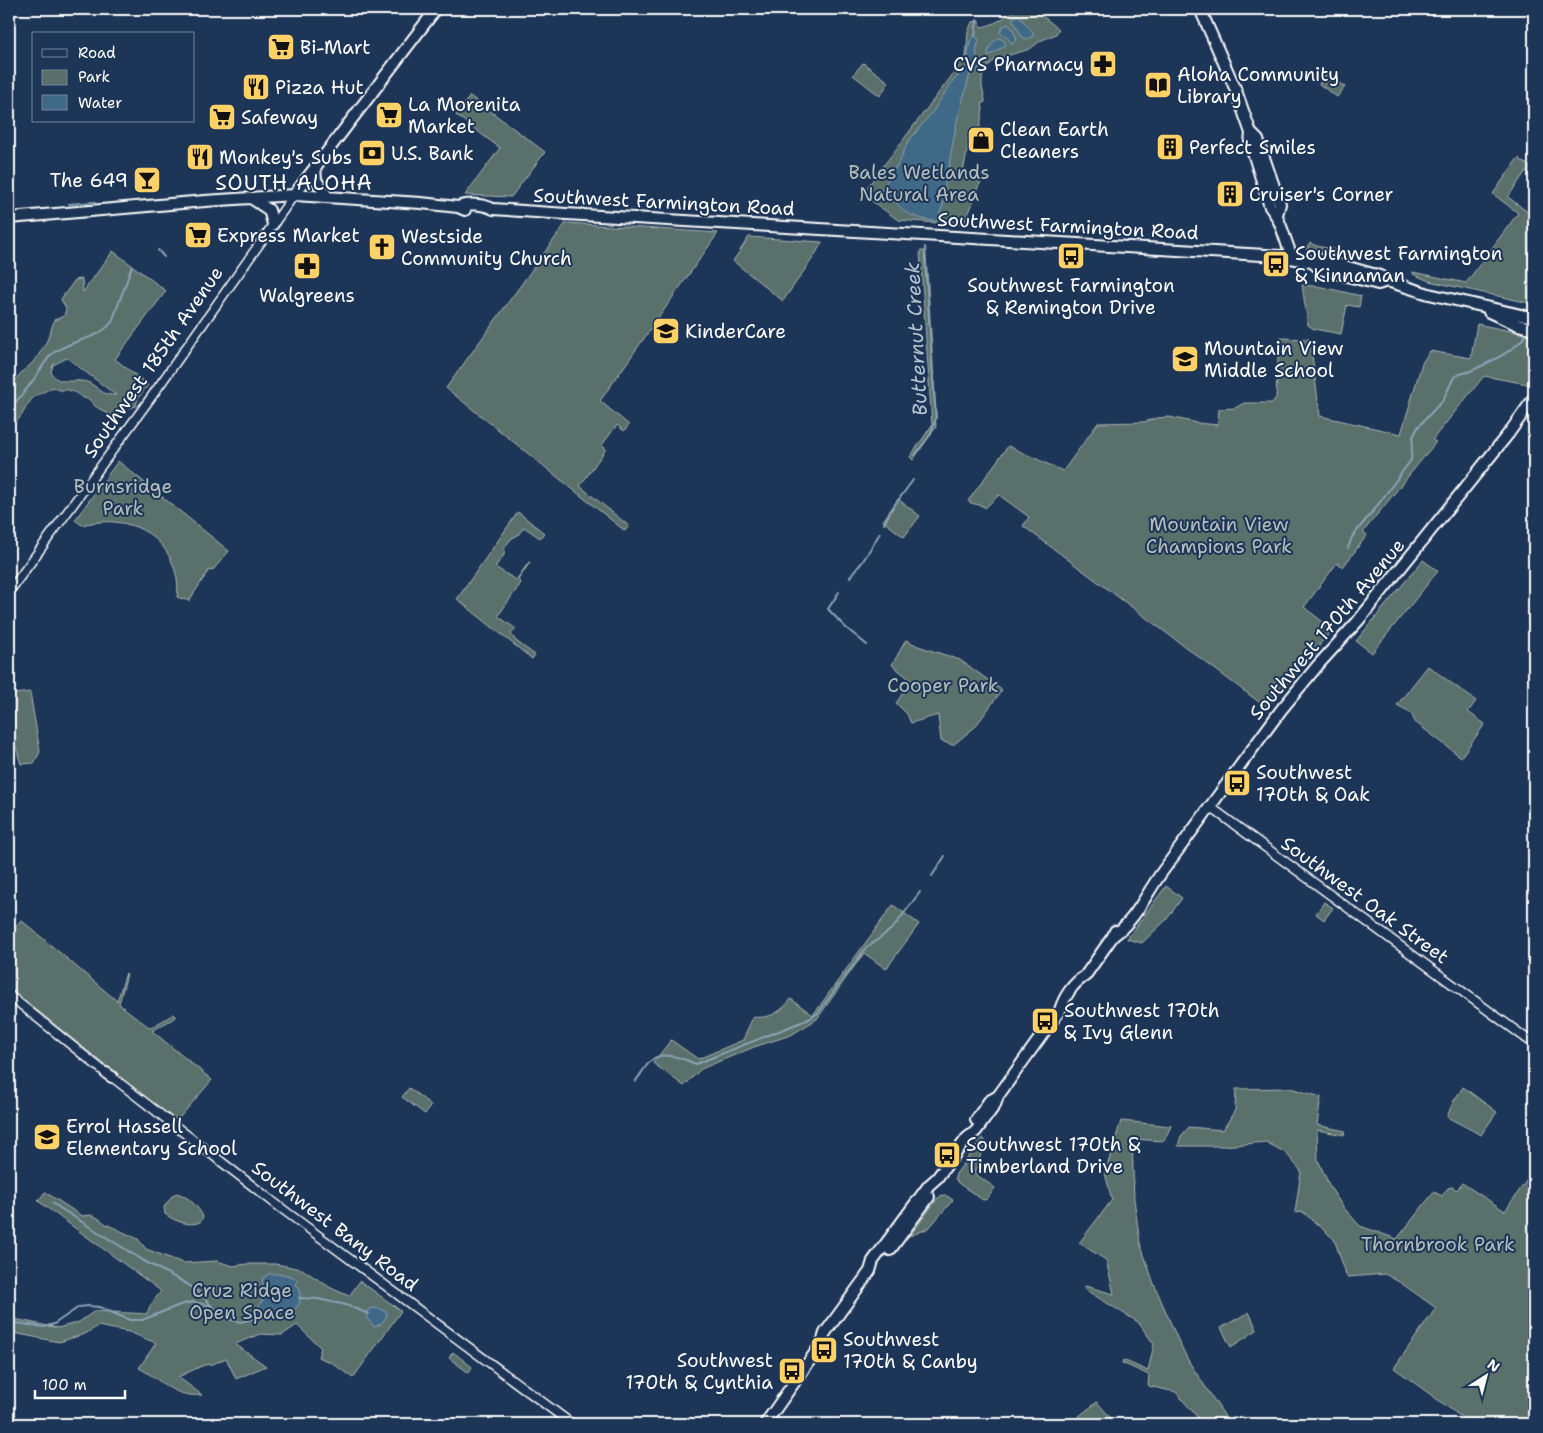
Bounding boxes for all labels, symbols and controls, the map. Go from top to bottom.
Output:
legend [32,32,195,122]
supermarket icon: Bi-Mart [266,32,296,62]
place label: Bi-Mart [300,35,371,60]
text: Road [78,43,116,63]
pharmacy icon: CVS Pharmacy [1088,49,1118,79]
place label: CVS Pharmacy [953,52,1084,77]
place label: Aloha Community Library [1177,62,1339,109]
text: Park [78,67,110,87]
library icon: Aloha Community Library [1143,70,1173,100]
restaurant icon: Pizza Hut [241,72,271,102]
place label: Pizza Hut [275,75,364,100]
place label: La Morenita Market [408,92,521,139]
text: Water [78,93,122,113]
supermarket icon: La Morenita Market [374,100,404,130]
supermarket icon: Safeway [207,102,237,132]
place label: Safeway [241,105,318,130]
place label: Clean Earth Cleaners [1000,117,1109,164]
shop icon: Clean Earth Cleaners [966,125,996,155]
building icon: Perfect Smiles [1155,132,1185,162]
place label: Perfect Smiles [1189,135,1316,160]
bank icon: U.S. Bank [357,138,387,168]
place label: U.S. Bank [391,141,474,166]
restaurant icon: Monkey's Subs [185,142,215,172]
place label: Monkey's Subs [219,145,352,170]
park label: Bales Wetlands Natural Area [848,160,990,207]
bar icon: The 649 [132,165,162,195]
place label: The 649 [50,168,128,193]
district label: SOUTH ALOHA [215,169,373,197]
building icon: Cruiser's Corner [1215,179,1245,209]
place label: Cruiser's Corner [1249,182,1394,207]
street label: Southwest Farmington Road [533,183,795,221]
street label: Southwest Farmington Road [937,207,1199,245]
supermarket icon: Express Market [183,220,213,250]
place label: Express Market [217,223,360,248]
place label: Westside Community Church [401,224,572,271]
church icon: Westside Community Church [367,232,397,262]
bus stop icon: Southwest Farmington & Remington Drive [1056,241,1086,271]
place label: Southwest Farmington & Kinnaman [1295,241,1502,288]
bus stop icon: Southwest Farmington & Kinnaman [1261,249,1291,279]
pharmacy icon: Walgreens [292,251,322,281]
street label: Southwest 185th Avenue [77,261,229,463]
water label: Butternut Creek [899,261,933,417]
place label: Southwest Farmington & Remington Drive [967,273,1175,320]
place label: Walgreens [259,283,355,308]
school or university icon: KinderCare [651,316,681,346]
place label: KinderCare [685,319,786,344]
place label: Mountain View Middle School [1204,336,1344,383]
school or university icon: Mountain View Middle School [1170,344,1200,374]
park label: Burnsridge Park [74,474,172,521]
park label: Mountain View Champions Park [1146,512,1292,559]
street label: Southwest 170th Avenue [1244,533,1410,725]
park label: Cooper Park [887,673,999,698]
place label: Southwest 170th & Oak [1256,760,1370,807]
bus stop icon: Southwest 170th & Oak [1222,768,1252,798]
street label: Southwest Oak Street [1276,831,1454,969]
place label: Southwest 170th & Ivy Glenn [1064,998,1220,1045]
bus stop icon: Southwest 170th & Ivy Glenn [1030,1006,1060,1036]
place label: Errol Hassell Elementary School [66,1114,237,1161]
school or university icon: Errol Hassell Elementary School [32,1122,62,1152]
place label: Southwest 170th & Timberland Drive [966,1132,1141,1179]
bus stop icon: Southwest 170th & Timberland Drive [932,1140,962,1170]
street label: Southwest Bany Road [247,1155,423,1297]
park label: Thornbrook Park [1361,1232,1515,1257]
park label: Cruz Ridge Open Space [189,1278,295,1325]
place label: Southwest 170th & Canby [843,1327,978,1374]
bus stop icon: Southwest 170th & Canby [809,1335,839,1365]
place label: Southwest 170th & Cynthia [625,1348,773,1395]
north arrow [1460,1350,1510,1400]
text: N [1484,1355,1503,1376]
bus stop icon: Southwest 170th & Cynthia [777,1356,807,1386]
scale bar [35,1368,125,1400]
text: 100 m [42,1375,87,1395]

